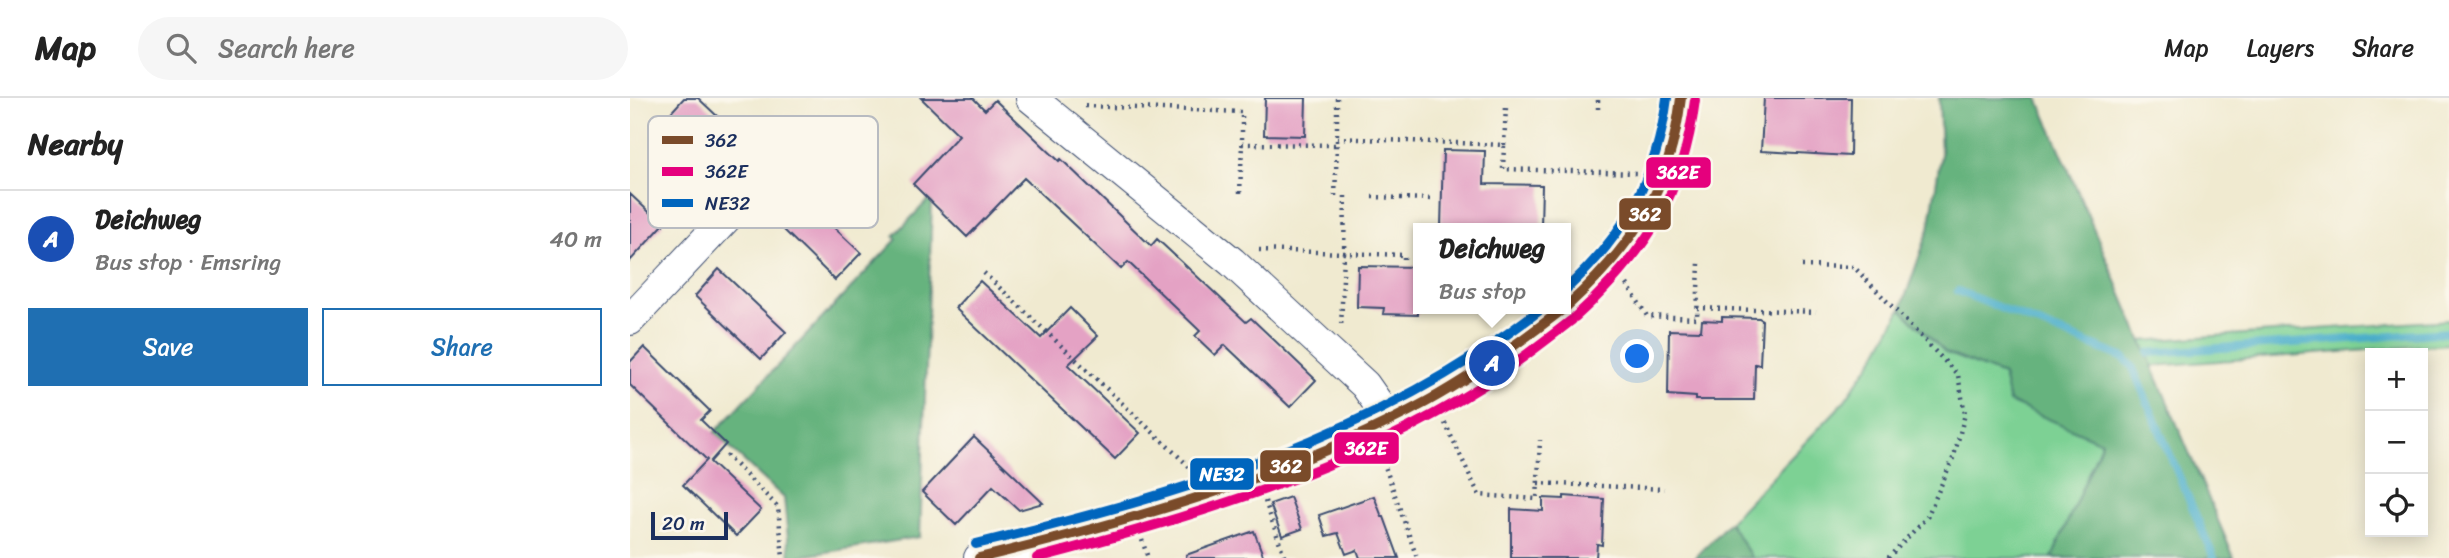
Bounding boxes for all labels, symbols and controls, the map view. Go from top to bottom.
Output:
search box [138,17,628,80]
text: Map [35,19,96,77]
text: Search here [218,25,355,71]
text: Map [2164,27,2209,69]
text: Layers [2247,27,2314,69]
text: Share [2352,27,2414,69]
icon: search [162,29,200,67]
legend [648,116,878,228]
text: Nearby [28,117,123,171]
text: 362 [705,124,737,157]
text: 362E [705,155,749,188]
line badge: 362E [1645,156,1712,189]
text: 362E [1656,156,1701,189]
text: NE32 [705,187,750,220]
text: Deichweg [95,196,201,242]
line badge: 362 [1618,197,1672,231]
text: 362 [1628,198,1661,231]
text: A [43,219,59,260]
text: 40 m [549,219,602,260]
popup [1413,223,1571,314]
text: Deichweg [1439,225,1545,271]
text: Bus stop · Emsring [95,242,281,283]
text: Bus stop [1439,271,1526,312]
button: Save [28,308,308,386]
button: Share [322,308,602,386]
pin: A [1469,337,1515,389]
your location [1620,339,1654,373]
map controls [2365,348,2428,537]
button: + [2365,348,2428,411]
button: − [2365,411,2428,474]
line badge: 362E [1333,431,1400,465]
text: 362E [1344,432,1389,465]
line badge: 362 [1259,449,1312,483]
text: 362 [1269,450,1302,483]
line badge: NE32 [1189,457,1255,491]
text: NE32 [1198,458,1245,491]
button: locate [2365,474,2428,537]
text: 20 m [662,507,705,540]
scale bar [651,509,728,541]

